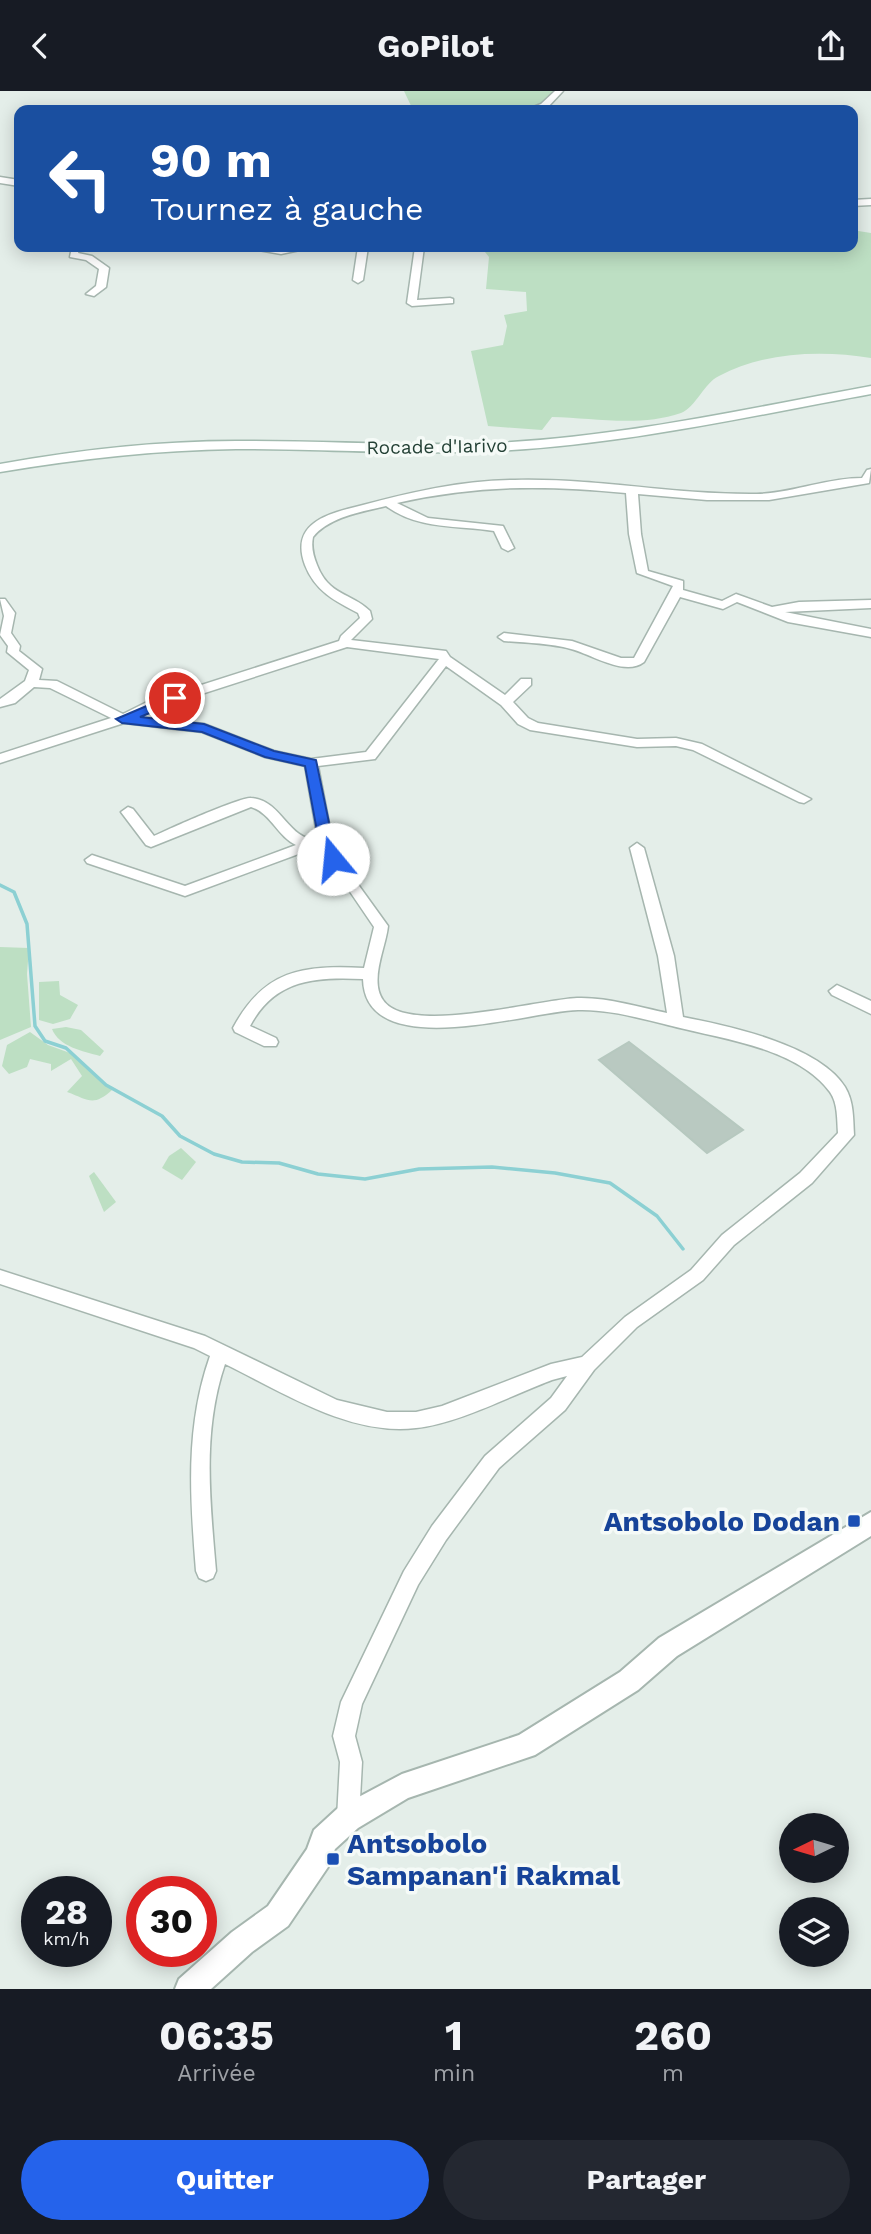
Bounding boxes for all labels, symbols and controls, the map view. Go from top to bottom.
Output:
icon: back [21,27,59,65]
text: GoPilot [377,27,494,65]
icon: share [812,27,850,65]
text: 90 m [150,131,272,189]
icon: left [35,133,126,224]
text: Tournez à gauche [150,190,423,228]
street label: Rocade d'Iarivo [366,434,508,459]
pin [145,668,205,728]
icon: arrive [156,679,194,717]
position arrow [296,822,370,896]
place label: Antsobolo Dodan [604,1505,840,1538]
marker: Antsobolo Dodan [846,1513,862,1529]
north arrow [779,1813,849,1883]
map controls [779,1813,849,1967]
place label: Antsobolo Sampanan'i Rakmal [347,1827,621,1892]
marker: Antsobolo Sampanan'i Rakmal [325,1851,341,1867]
speed limit sign: 30 [126,1876,217,1967]
text: 28 [45,1891,88,1933]
button: layers [779,1897,849,1967]
text: km/h [43,1928,90,1949]
text: 06:35 [159,2011,274,2060]
text: 1 [445,2011,463,2060]
text: 260 [634,2011,712,2060]
text: Arrivée [177,2060,256,2087]
text: min [433,2060,475,2087]
text: m [662,2060,684,2087]
button: Quitter [21,2140,429,2220]
button: Partager [443,2140,850,2220]

